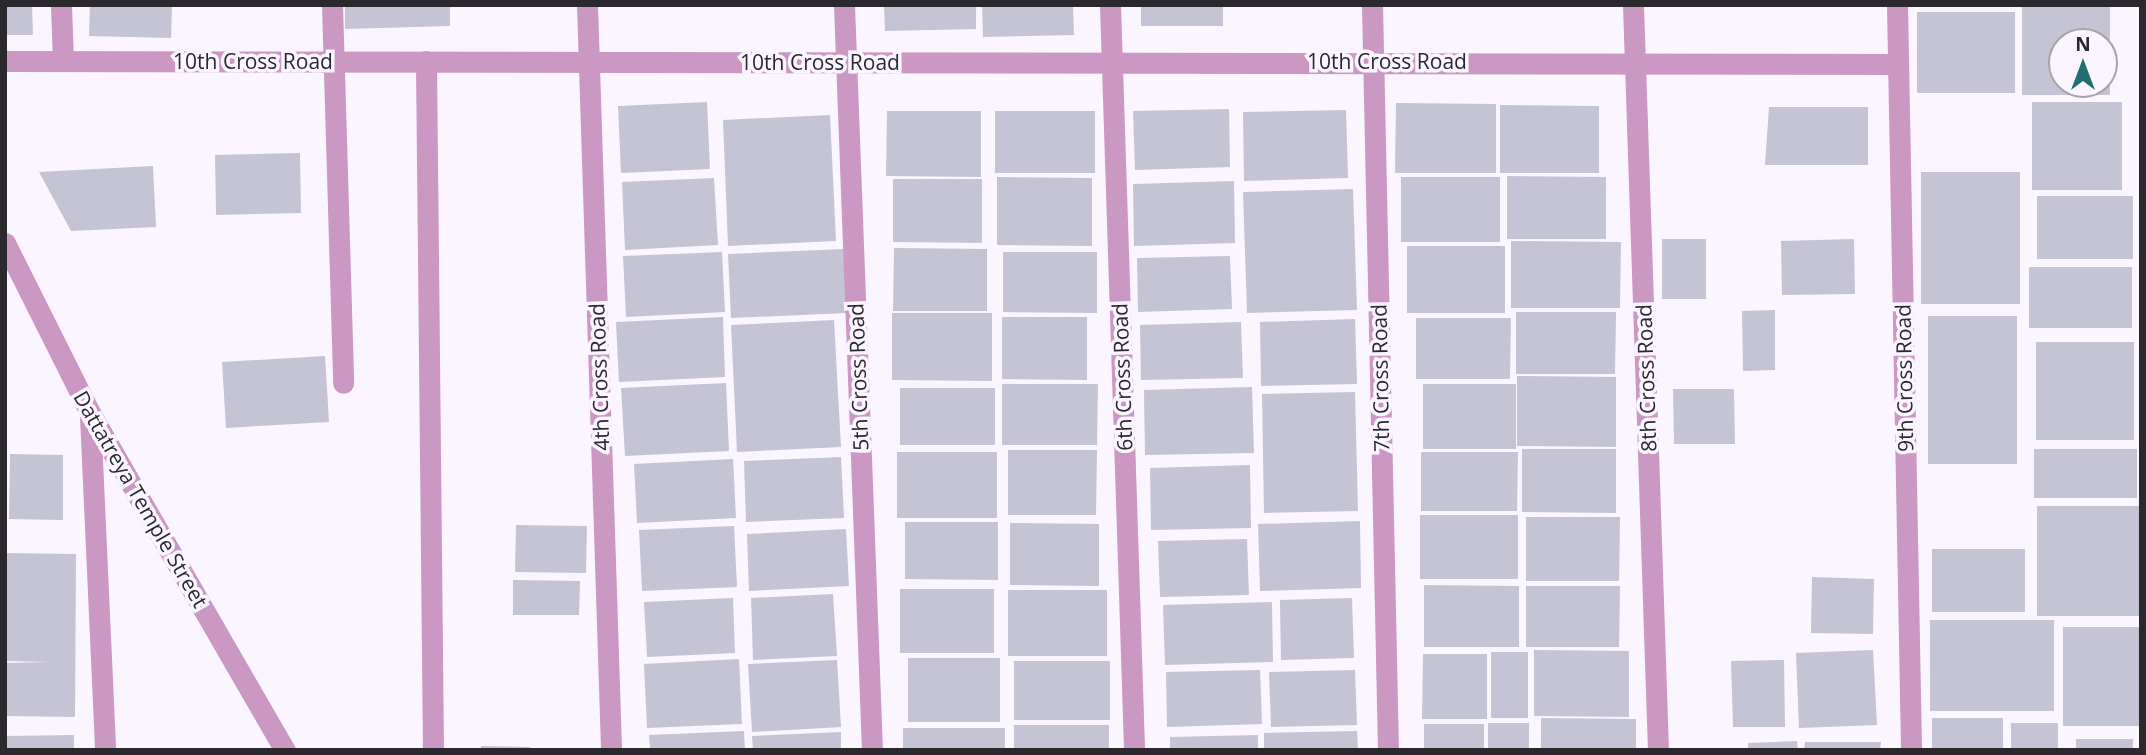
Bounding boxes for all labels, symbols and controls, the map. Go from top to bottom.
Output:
north arrow [2048,28,2118,98]
text: N [2075,31,2091,57]
street label: 10th Cross Road [173,48,333,74]
street label: 10th Cross Road [1307,48,1467,74]
street label: 10th Cross Road [740,49,900,75]
street label: 4th Cross Road [584,303,614,451]
street label: 5th Cross Road [843,303,873,451]
street label: 6th Cross Road [1107,303,1137,451]
street label: 7th Cross Road [1366,304,1394,452]
street label: 8th Cross Road [1631,304,1661,452]
street label: 9th Cross Road [1890,304,1918,452]
street label: Dattatreya Temple Street [69,386,213,612]

